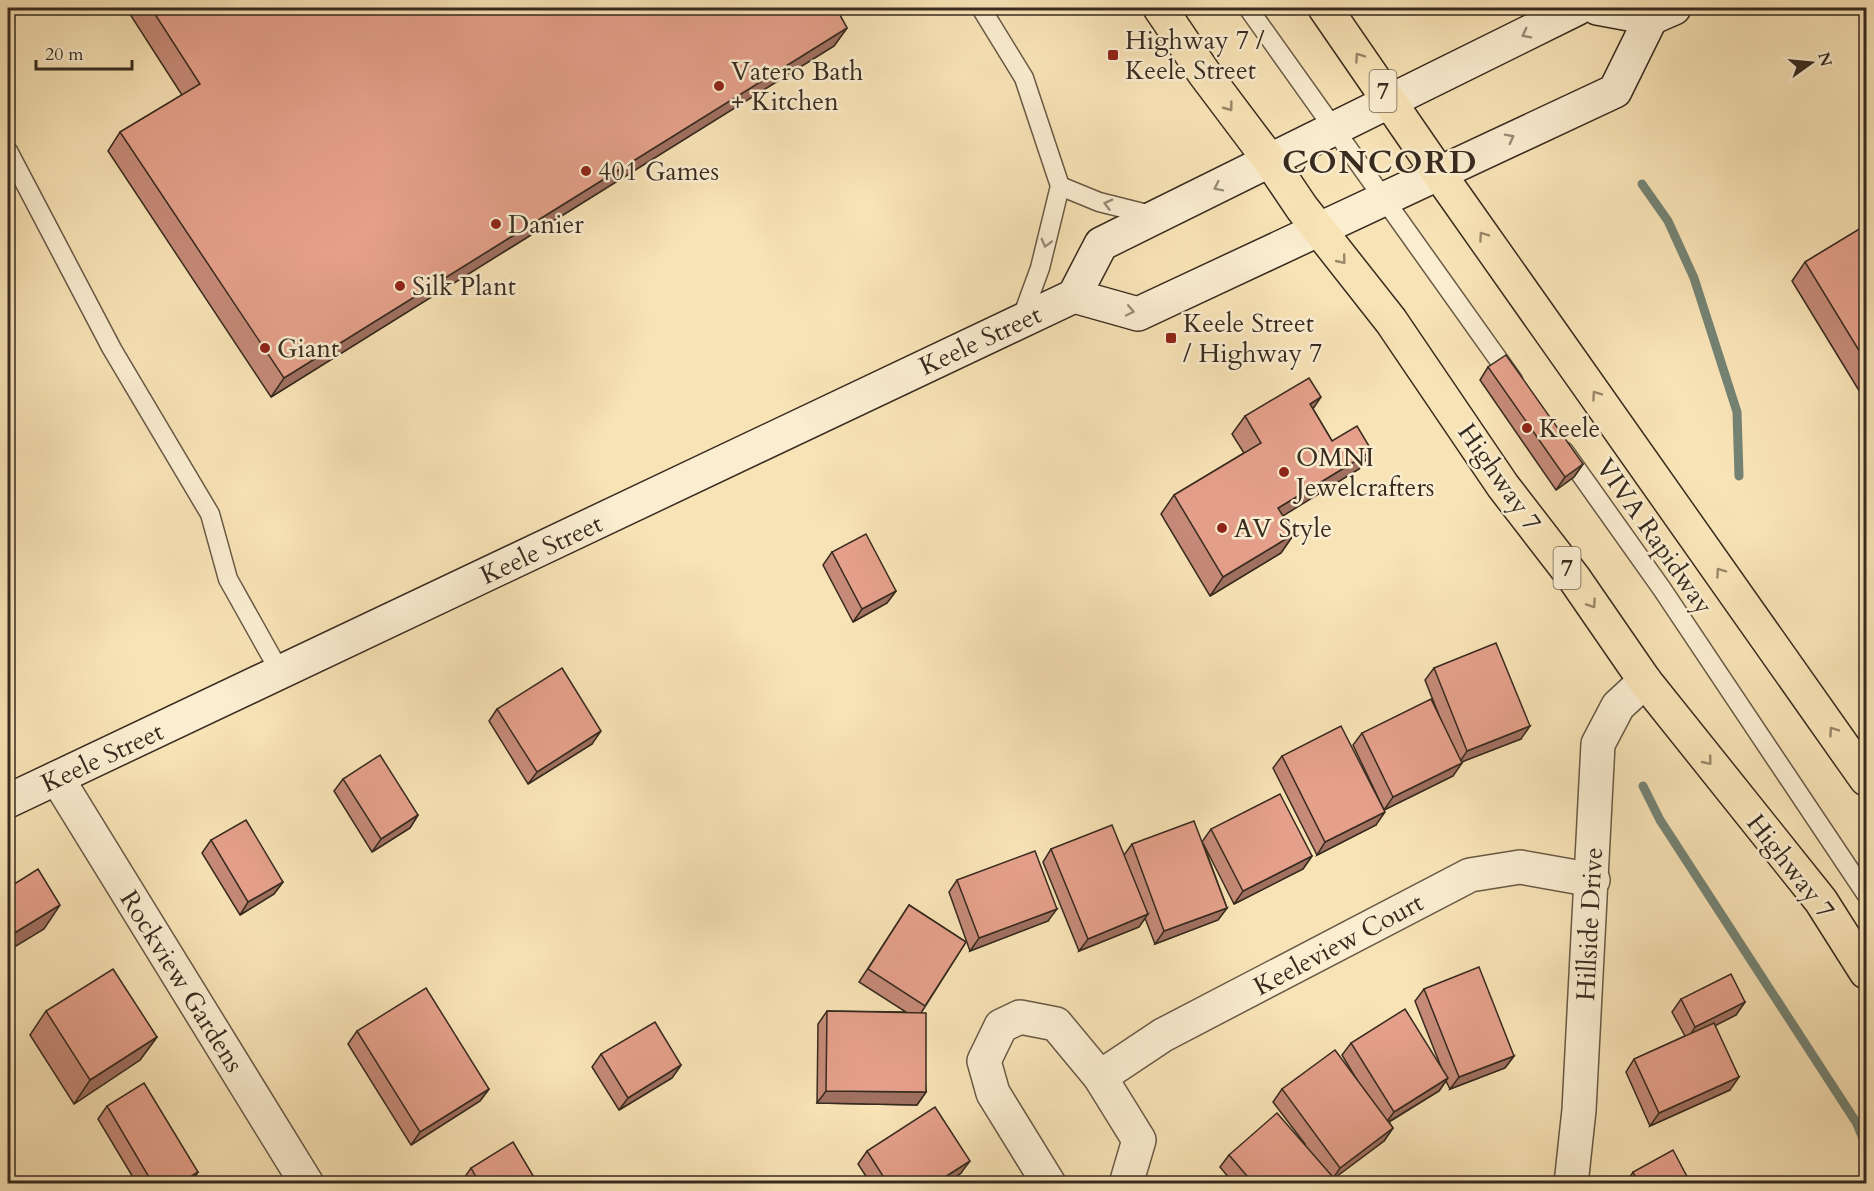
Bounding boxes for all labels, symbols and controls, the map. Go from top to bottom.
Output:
place label: Highway 7 / Keele Street [1125,23,1265,88]
one-way arrow [1522,27,1533,38]
scale bar [36,33,132,71]
north arrow [1781,33,1841,93]
text: 20 m [45,42,84,67]
marker: Highway 7 / Keele Street [1106,48,1120,62]
text: N [1812,50,1837,69]
one-way arrow [1355,52,1366,63]
place label: Vatero Bath + Kitchen [731,54,863,119]
road number: 7 [1370,70,1396,112]
marker: Vatero Bath + Kitchen [712,79,726,93]
one-way arrow [1222,100,1233,111]
one-way arrow [1504,134,1515,146]
district label: CONCORD [1282,141,1478,185]
place label: 401 Games [598,154,719,189]
marker: 401 Games [579,164,593,178]
one-way arrow [1214,180,1225,192]
one-way arrow [1103,199,1114,211]
place label: Danier [508,207,584,242]
marker: Danier [489,217,503,231]
one-way arrow [1479,232,1490,243]
one-way arrow [1041,238,1054,248]
one-way arrow [1335,253,1346,264]
place label: Silk Plant [412,269,516,304]
marker: Silk Plant [393,279,407,293]
street label: Keele Street [913,297,1047,384]
one-way arrow [1125,304,1135,317]
place label: Keele Street / Highway 7 [1183,306,1322,371]
place label: Giant [277,331,339,366]
marker: Keele Street / Highway 7 [1164,331,1178,345]
marker: Giant [258,341,272,355]
one-way arrow [1592,391,1603,402]
place label: Keele [1539,411,1600,446]
street label: Highway 7 [1450,416,1549,538]
marker: Keele [1520,421,1534,435]
place label: OMNI Jewelcrafters [1292,440,1435,505]
street label: VIVA Rapidway [1588,451,1721,621]
marker: OMNI Jewelcrafters [1277,465,1291,479]
street label: Keele Street [474,506,608,593]
place label: AV Style [1234,511,1332,546]
marker: AV Style [1215,521,1229,535]
road number: 7 [1554,547,1580,589]
one-way arrow [1716,567,1727,578]
one-way arrow [1585,597,1596,608]
street label: Keele Street [35,714,169,801]
one-way arrow [1829,726,1840,737]
one-way arrow [1701,754,1712,765]
street label: Highway 7 [1739,807,1843,926]
street label: Hillside Drive [1568,846,1611,1002]
street label: Rockview Gardens [112,884,252,1079]
street label: Keeleview Court [1247,885,1429,1004]

